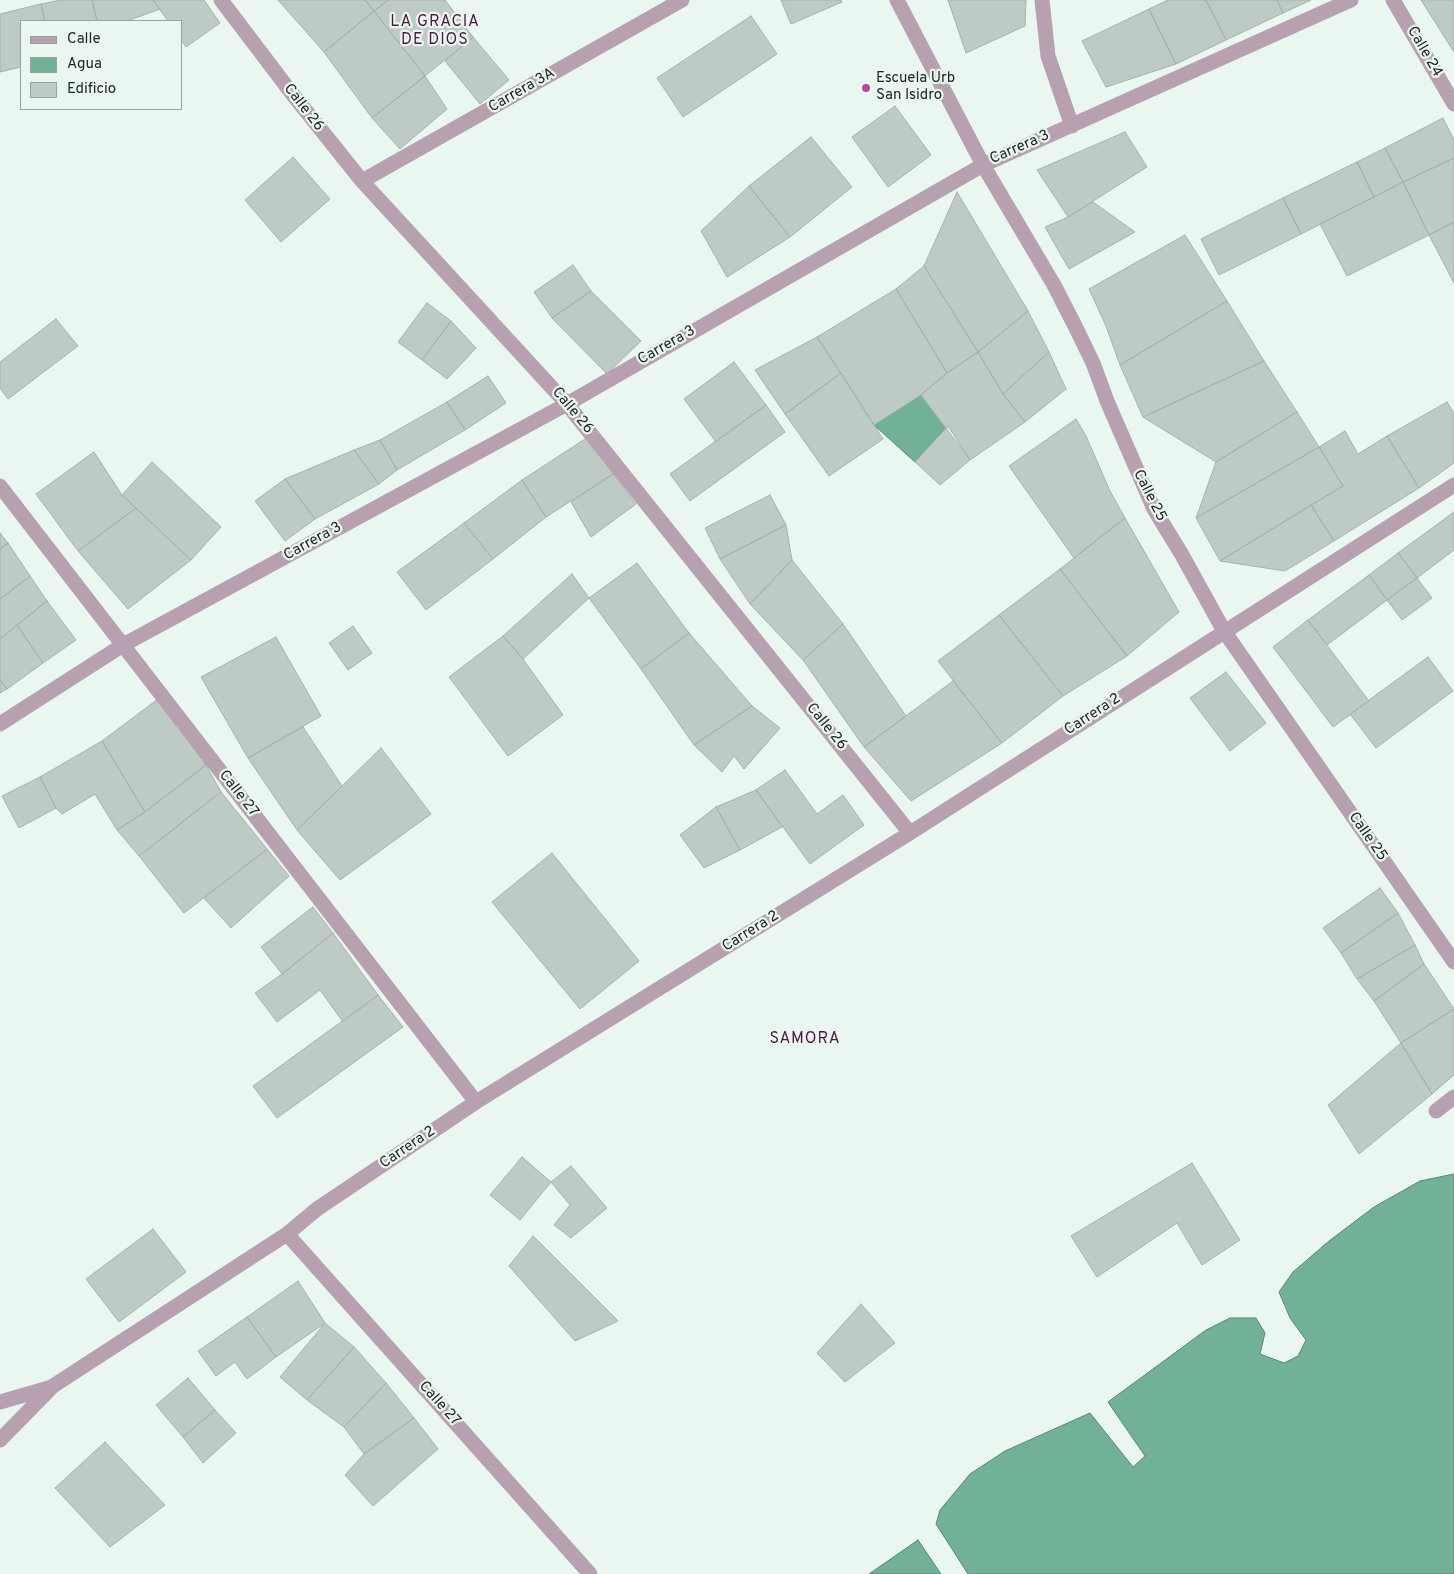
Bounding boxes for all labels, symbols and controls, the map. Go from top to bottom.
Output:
district label: LA GRACIA DE DIOS [389,13,481,51]
legend [20,20,182,110]
street label: Calle 24 [1402,24,1446,80]
text: Calle [67,30,101,49]
text: Agua [67,55,102,74]
street label: Carrera 3A [486,65,558,117]
place label: Escuela Urb San Isidro [876,70,955,105]
text: Edificio [67,80,116,99]
street label: Calle 26 [279,81,327,135]
marker: Escuela Urb San Isidro [860,82,872,94]
street label: Carrera 3 [987,127,1053,169]
street label: Carrera 3 [635,322,699,370]
street label: Calle 26 [547,384,597,438]
street label: Calle 25 [1128,467,1170,525]
street label: Carrera 3 [281,519,345,565]
street label: Carrera 2 [1062,690,1124,740]
street label: Calle 26 [802,700,850,754]
street label: Calle 27 [214,767,262,821]
street label: Calle 25 [1344,809,1390,865]
street label: Carrera 2 [719,908,783,956]
district label: SAMORA [769,1030,841,1050]
street label: Carrera 2 [377,1123,439,1173]
street label: Calle 27 [414,1378,464,1430]

